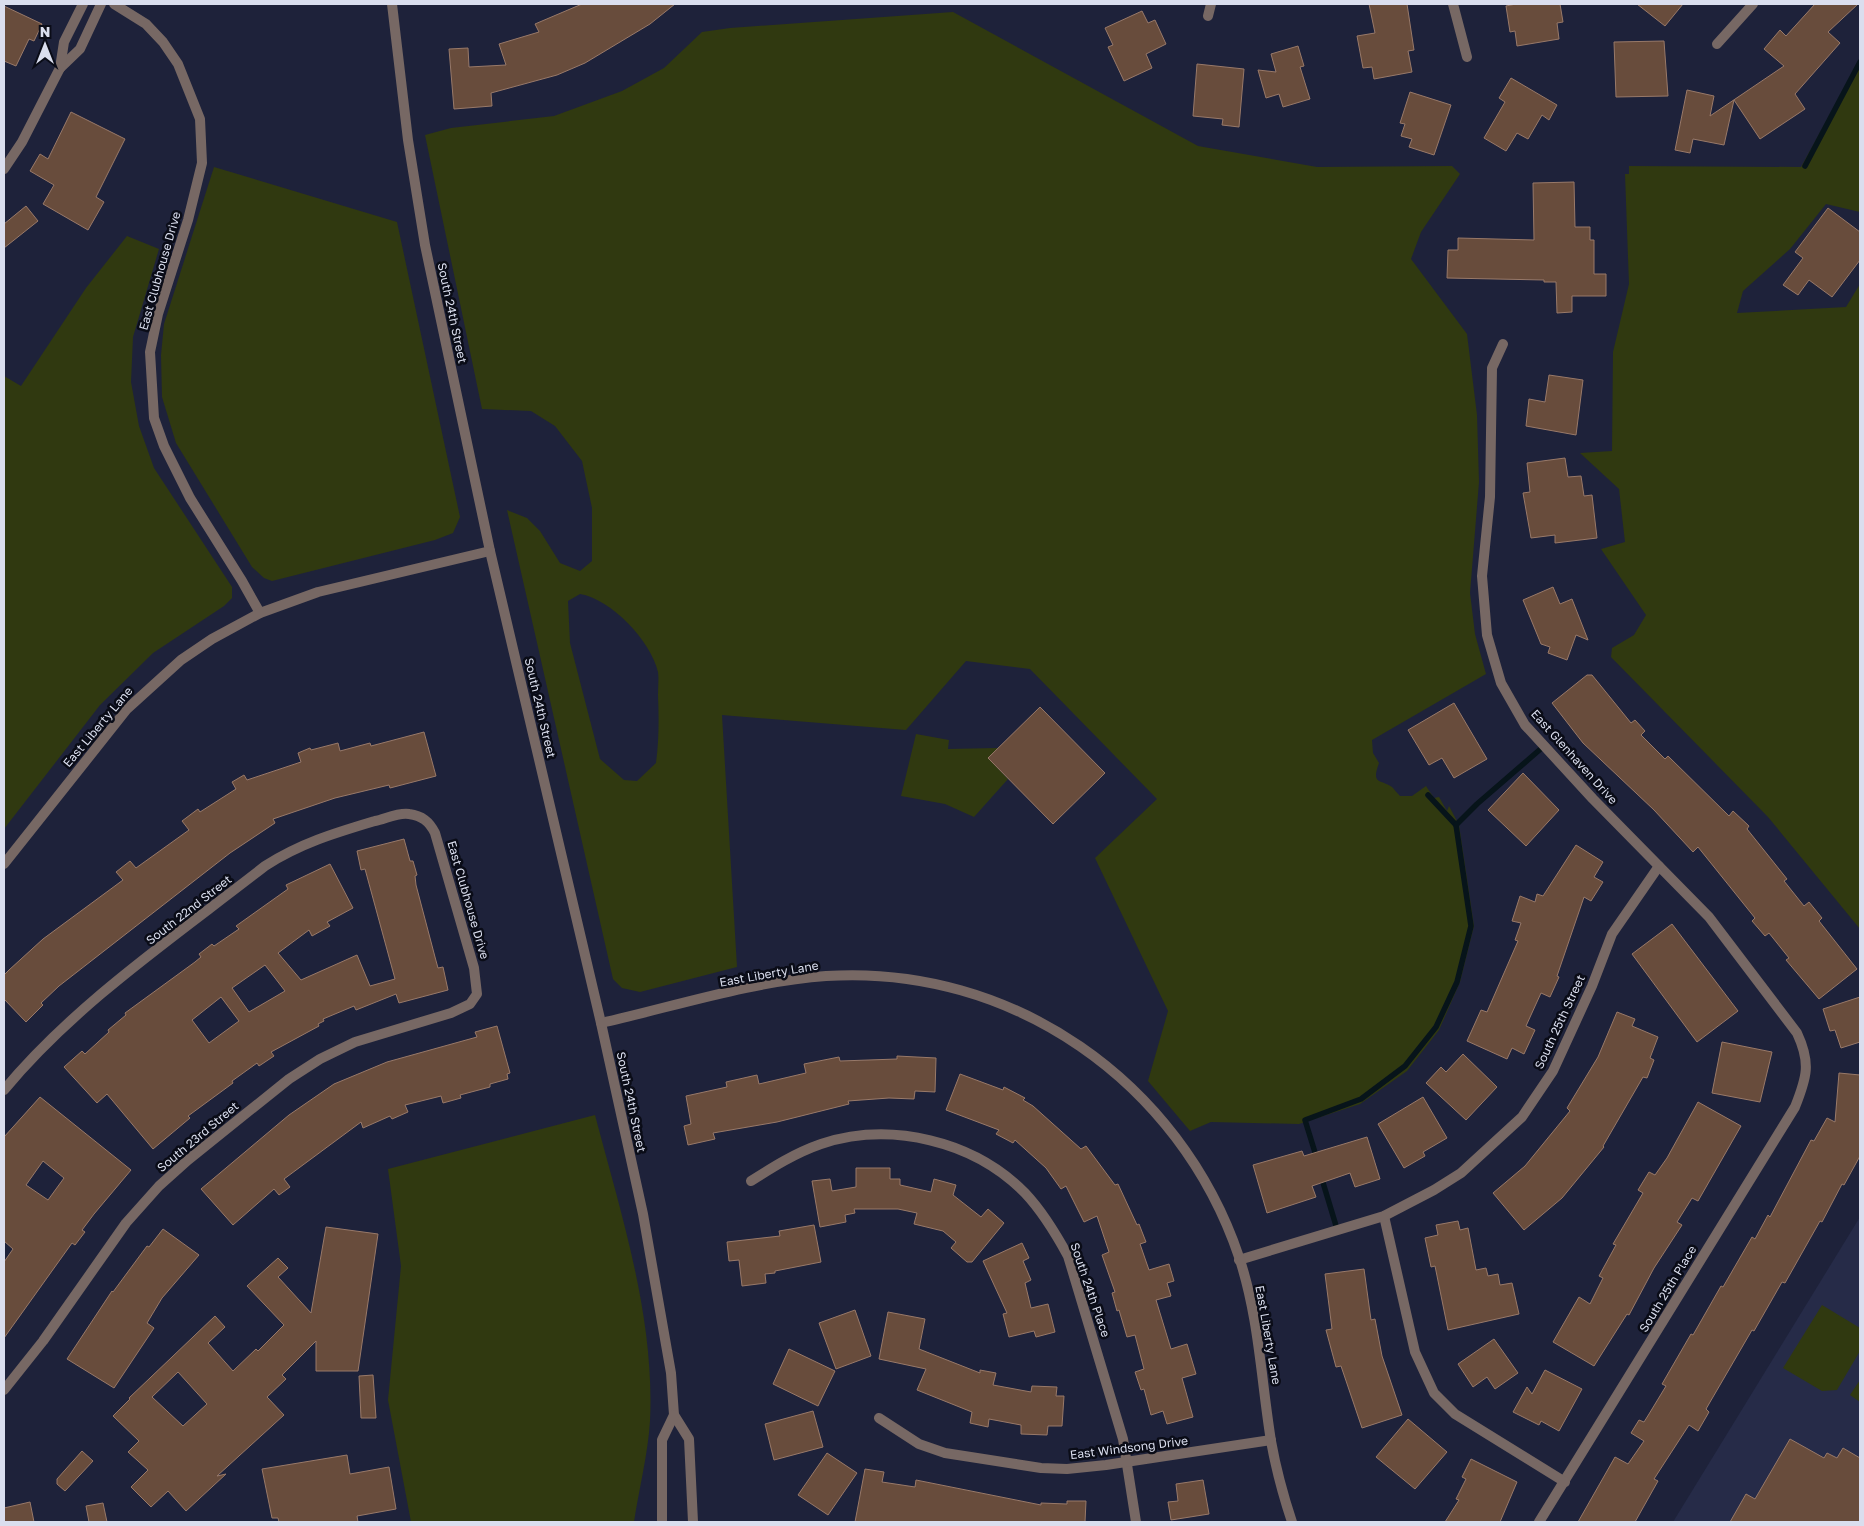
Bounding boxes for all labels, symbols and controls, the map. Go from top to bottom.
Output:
north arrow [20,20,70,70]
text: N [40,23,50,40]
street label: East Clubhouse Drive [135,210,184,332]
street label: South 24th Street [435,261,471,365]
street label: South 24th Street [522,656,559,760]
street label: East Liberty Lane [60,683,136,770]
street label: East Glenhaven Drive [1528,706,1621,807]
street label: East Clubhouse Drive [444,839,493,961]
street label: South 22nd Street [143,871,235,948]
street label: East Liberty Lane [718,957,820,990]
street label: South 25th Street [1531,972,1588,1071]
street label: South 24th Street [614,1050,650,1154]
street label: South 23rd Street [154,1098,242,1175]
street label: South 24th Place [1067,1241,1114,1339]
street label: South 25th Place [1636,1243,1699,1335]
street label: East Liberty Lane [1252,1284,1285,1386]
street label: East Windsong Drive [1069,1433,1189,1462]

